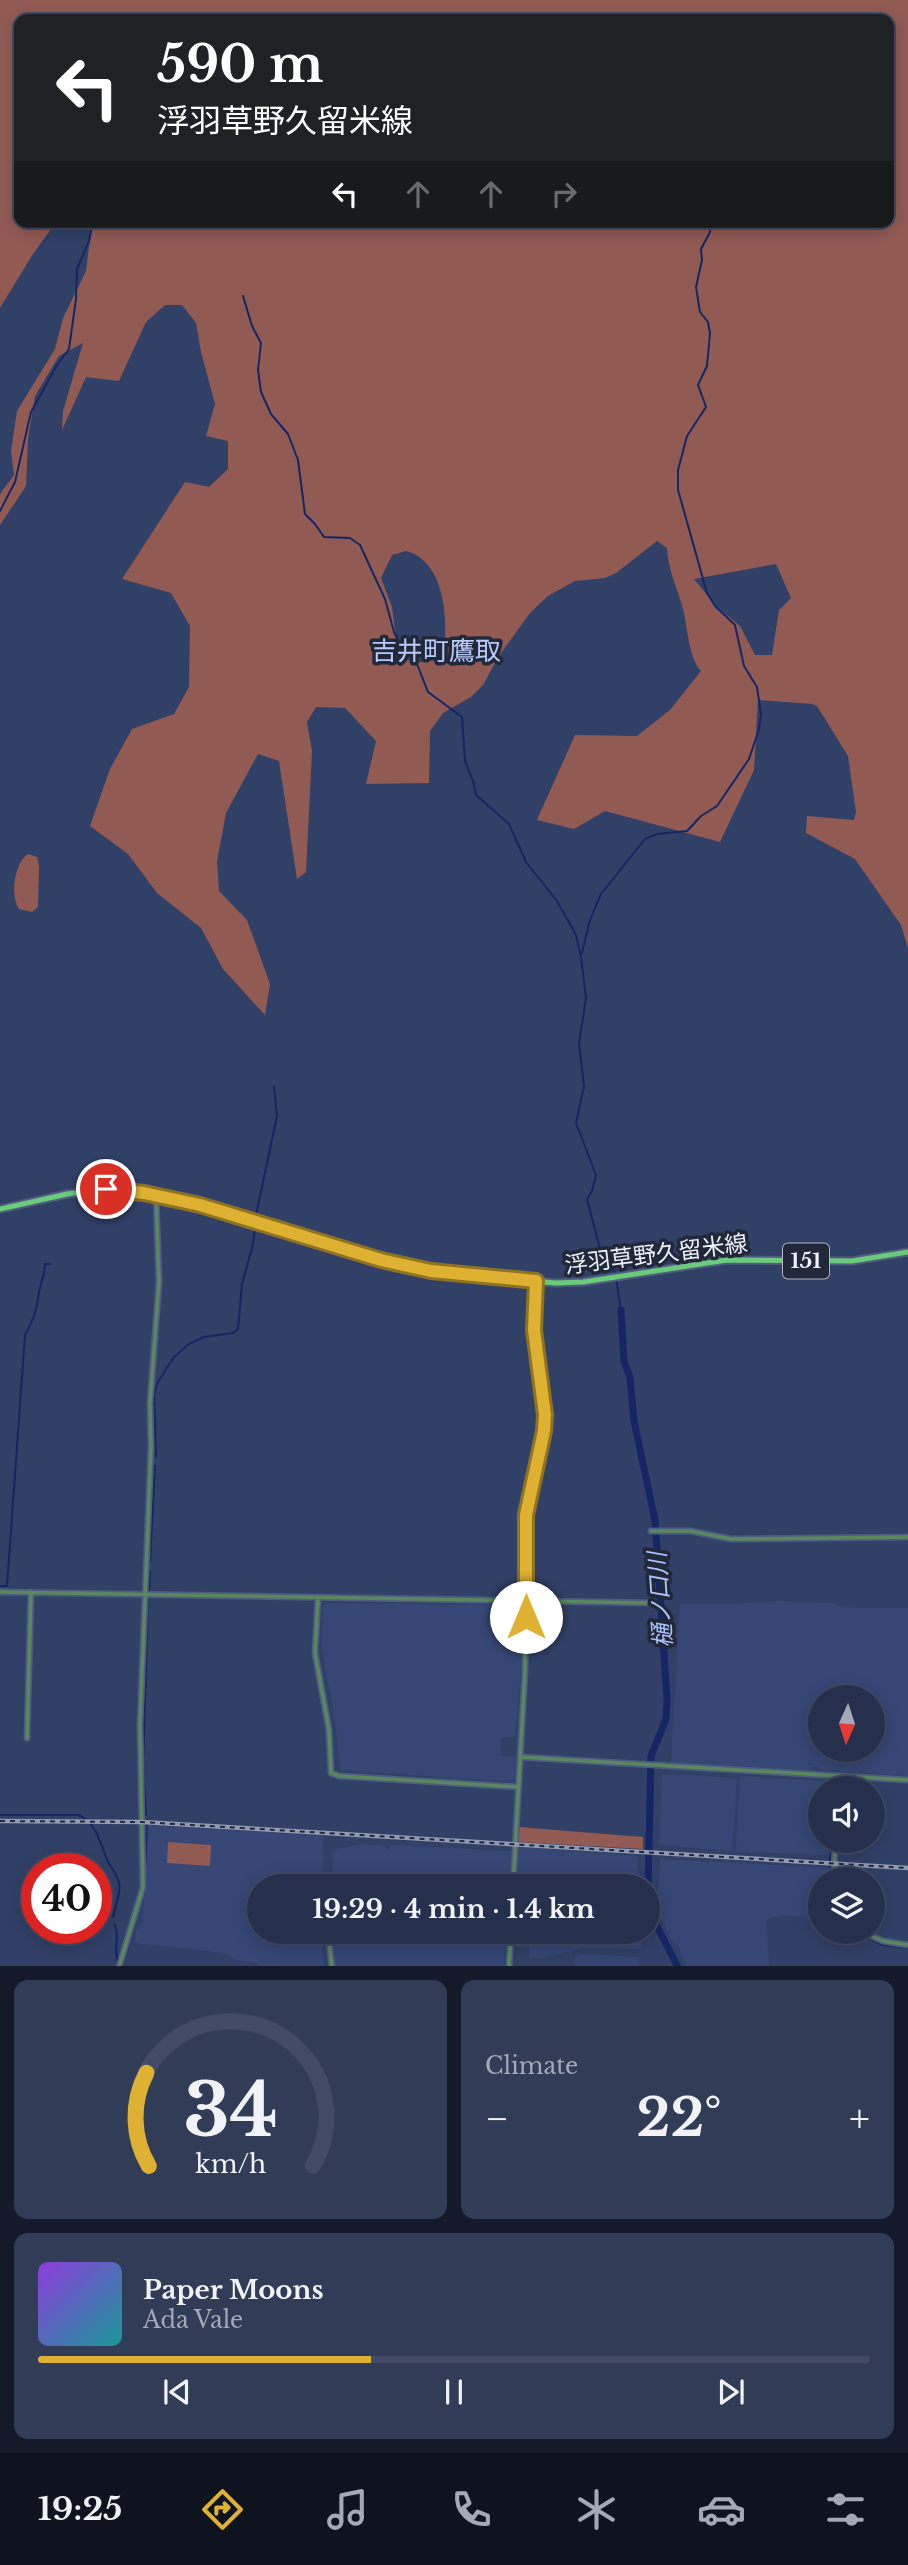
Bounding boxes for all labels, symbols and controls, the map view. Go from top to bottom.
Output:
text: 590 m [157,34,323,95]
icon: left [42,42,133,133]
text: 浮羽草野久留米線 [157,101,413,141]
icon: left [326,175,364,213]
icon: ahead [399,175,437,213]
icon: ahead [472,175,510,213]
icon: right [545,175,583,213]
district label: 吉井町鷹取 [371,635,501,667]
pin [76,1159,136,1219]
icon: arrive [87,1170,125,1208]
street label: 浮羽草野久留米線 [563,1229,749,1279]
road number: 151 [783,1244,829,1278]
water label: 樋ノ口川 [642,1548,678,1649]
position arrow [489,1580,563,1654]
north arrow [808,1685,886,1762]
map controls [808,1685,885,1944]
button: sound [808,1776,885,1853]
speed limit sign: 40 [21,1853,112,1944]
button: layers [808,1867,885,1944]
text: 19:29 · 4 min · 1.4 km [312,1893,595,1925]
text: Climate [485,2052,578,2080]
text: 34 [183,2065,278,2156]
text: 22° [637,2086,722,2150]
text: − [485,2095,509,2142]
text: + [849,2095,870,2142]
text: km/h [195,2148,266,2179]
text: Paper Moons [143,2274,324,2306]
text: Ada Vale [143,2306,243,2334]
icon: previous [158,2373,196,2411]
icon: pause [435,2373,473,2411]
icon: next [712,2373,750,2411]
icon: directions [198,2485,247,2534]
icon: music [323,2485,372,2534]
icon: phone [447,2485,496,2534]
icon: climate [572,2485,621,2534]
icon: car [697,2485,746,2534]
icon: filters [821,2485,870,2534]
text: 19:25 [38,2489,122,2529]

